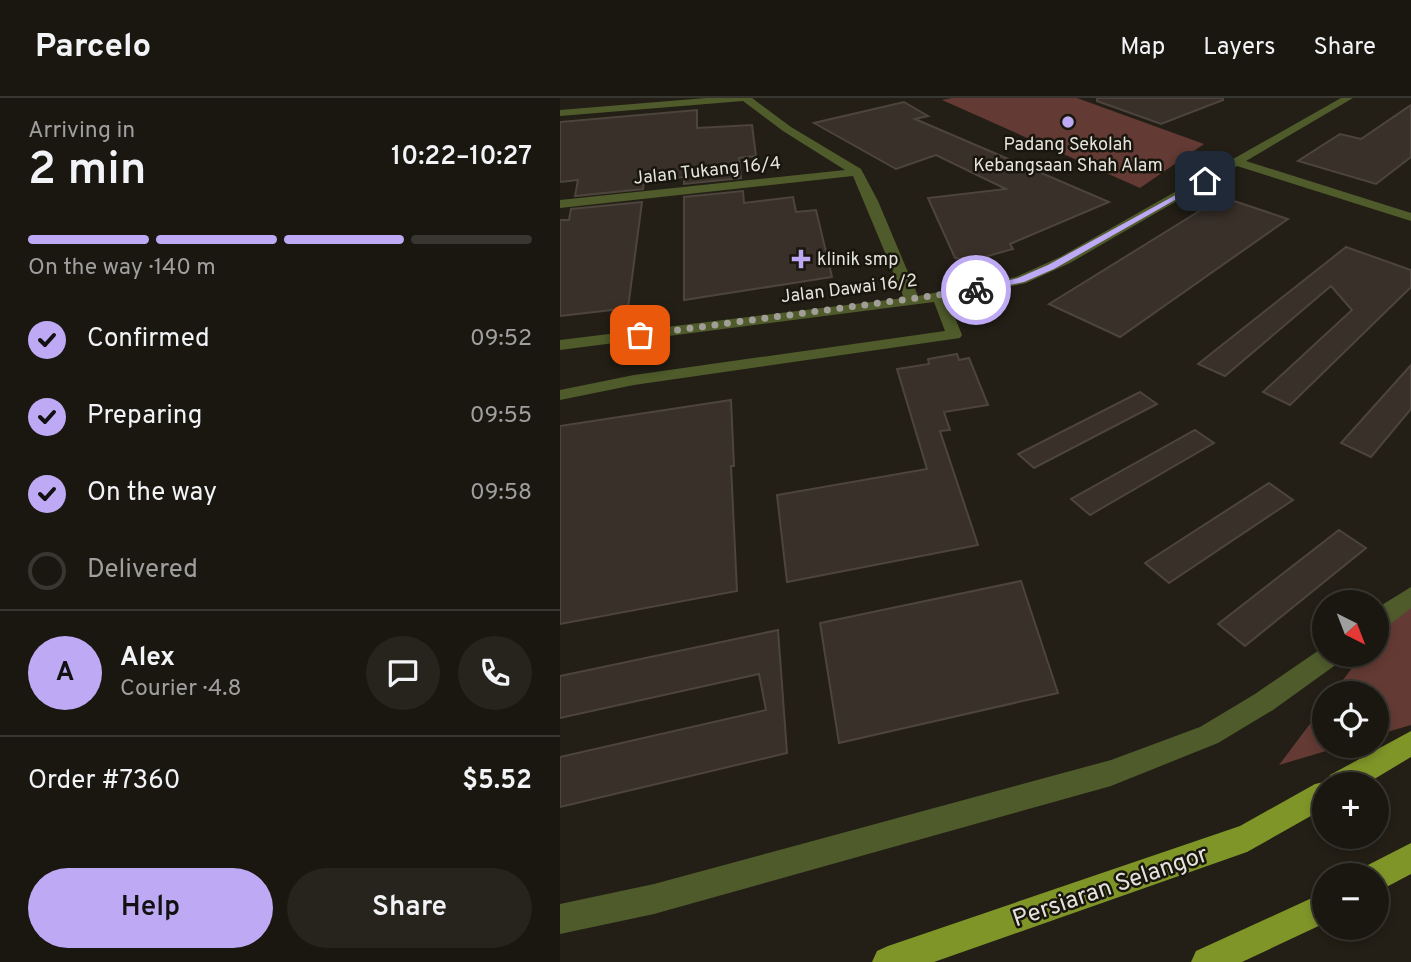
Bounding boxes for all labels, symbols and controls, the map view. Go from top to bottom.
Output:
text: Parcelo [35,27,151,69]
text: Map [1120,33,1165,63]
text: Layers [1203,33,1275,63]
text: Share [1313,33,1376,63]
marker: Padang Sekolah Kebangsaan Shah Alam [1060,114,1076,130]
text: Arriving in [28,117,135,146]
place label: Padang Sekolah Kebangsaan Shah Alam [973,134,1163,178]
text: 10:22–10:27 [391,141,532,174]
text: 2 min [28,142,147,201]
pin [1175,151,1235,211]
street label: Jalan Tukang 16/4 [632,152,782,191]
icon: home [1186,162,1224,200]
marker: klinik smp [791,249,811,269]
place label: klinik smp [817,249,898,272]
text: On the way · 140 m [28,254,216,283]
courier [941,255,1011,325]
street label: Jalan Dawai 16/2 [780,270,919,309]
icon: bike [957,271,995,309]
pin [610,305,670,365]
icon: bag [621,316,659,354]
icon: check [28,321,66,359]
text: Confirmed [87,323,210,356]
text: 09:52 [470,325,532,354]
icon: check [28,398,66,436]
text: Preparing [87,400,202,433]
text: 09:55 [470,402,532,431]
icon: check [28,475,66,513]
text: On the way [87,477,217,510]
text: 09:58 [470,479,532,508]
text: Delivered [87,554,198,587]
north arrow [1312,590,1390,667]
map controls [1312,590,1389,940]
button: chat [366,636,440,710]
button: phone [458,636,532,710]
text: Alex [120,642,175,675]
text: A [56,657,74,690]
text: Courier · 4.8 [120,675,241,704]
button: locate [1312,681,1389,758]
text: Order #7360 [28,765,180,798]
text: $5.52 [462,765,532,798]
button: + [1312,772,1389,849]
street label: Persiaran Selangor [1009,840,1212,935]
button: − [1312,863,1389,940]
button: Help [28,868,273,948]
button: Share [287,868,532,948]

